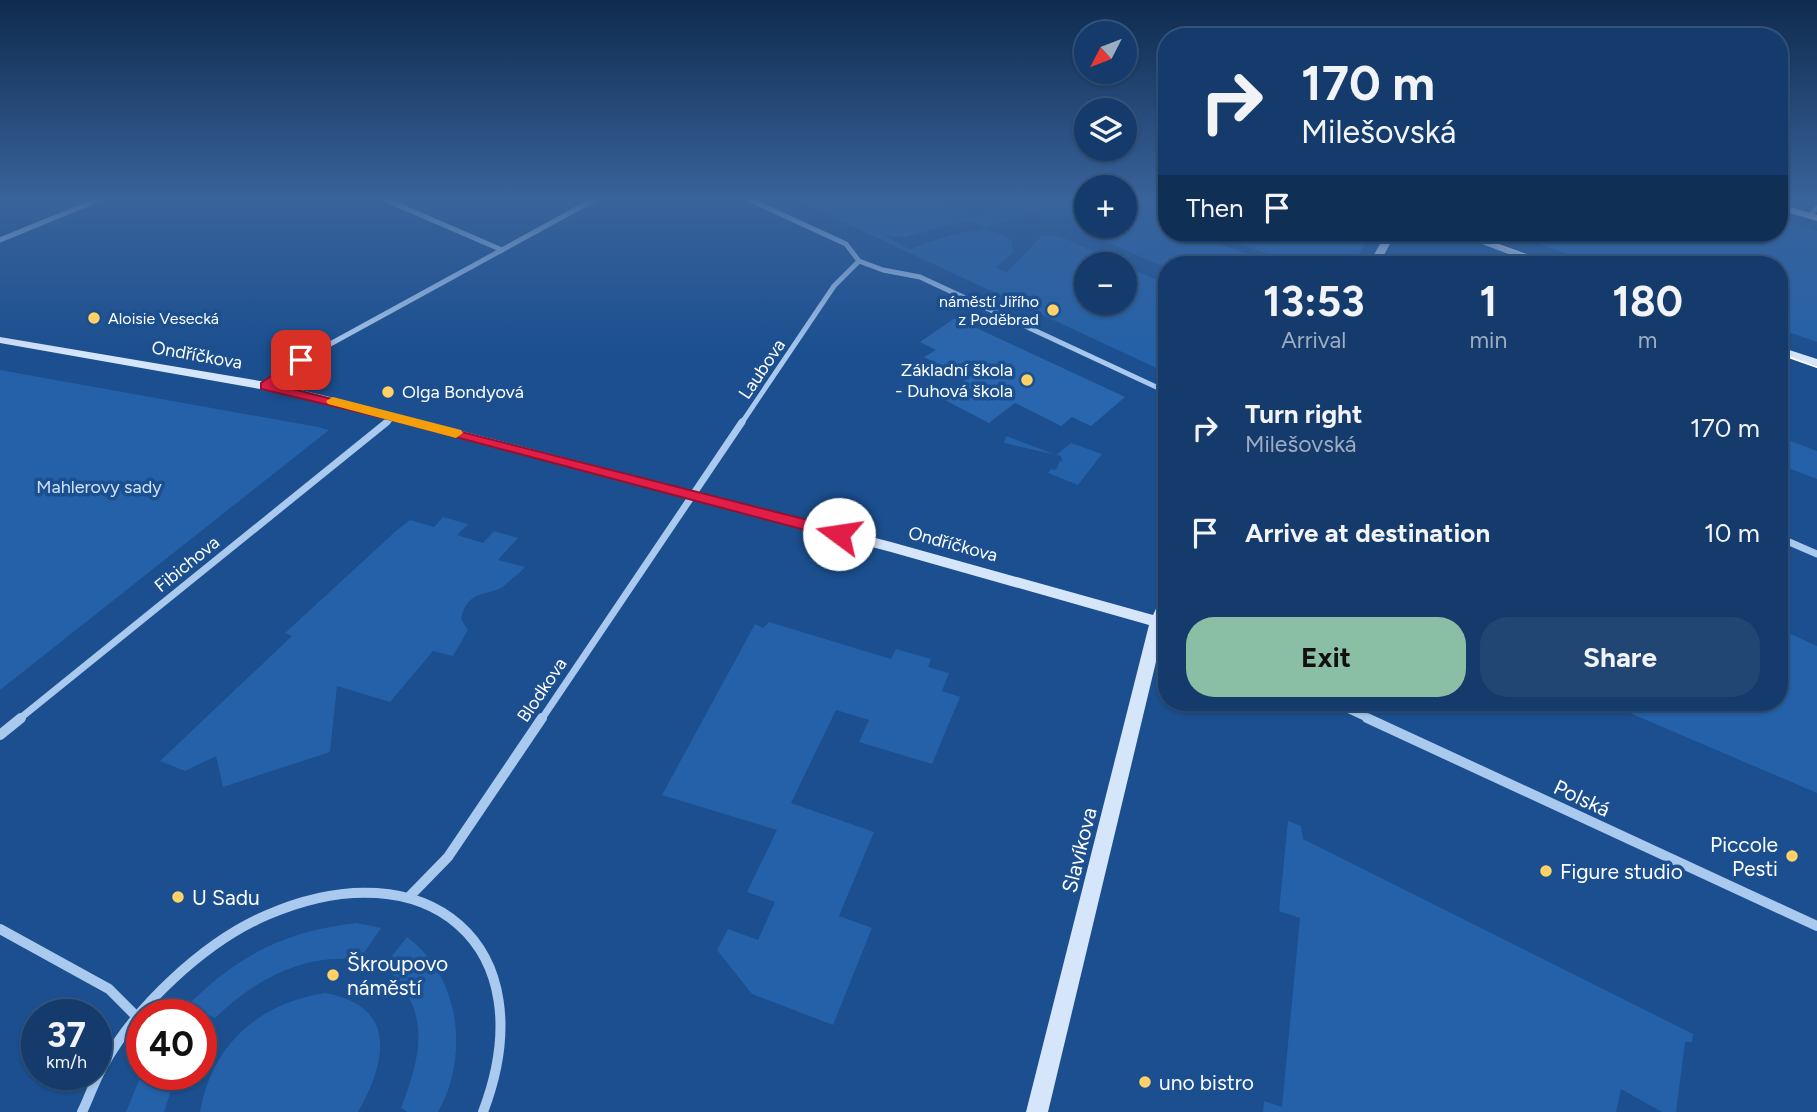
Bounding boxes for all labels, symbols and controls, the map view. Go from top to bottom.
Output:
north arrow [1074,21,1138,84]
map controls [1074,21,1137,315]
text: 170 m [1301,53,1435,112]
icon: right [1186,56,1277,147]
button: layers [1074,98,1137,161]
text: Milešovská [1301,113,1456,151]
button: + [1074,175,1137,238]
icon: arrive [1258,189,1296,227]
text: Then [1186,192,1244,224]
button: − [1074,252,1137,315]
text: 13:53 [1263,276,1365,327]
text: 1 [1480,276,1497,327]
text: 180 [1612,276,1683,327]
place label: náměstí Jiřího z Poděbrad [939,292,1039,329]
marker: náměstí Jiřího z Poděbrad [1045,302,1061,318]
place label: Aloisie Vesecká [108,309,219,328]
marker: Aloisie Vesecká [86,310,102,326]
text: Arrival [1281,326,1346,354]
text: min [1470,326,1507,354]
text: m [1638,326,1657,354]
pin [271,330,331,390]
street label: Laubova [734,335,790,403]
street label: Ondříčkova [150,336,244,374]
icon: arrive [282,341,320,379]
place label: Základní škola - Duhová škola [895,359,1013,402]
marker: Základní škola - Duhová škola [1019,372,1035,388]
place label: Olga Bondyová [402,381,524,403]
marker: Olga Bondyová [380,384,396,400]
text: Turn right [1245,398,1362,430]
icon: right [1186,409,1224,447]
text: 170 m [1690,412,1760,444]
text: Milešovská [1245,430,1357,458]
park label: Mahlerovy sady [36,476,162,498]
position arrow [802,497,876,571]
icon: arrive [1186,514,1224,552]
text: Arrive at destination [1245,517,1490,549]
text: 10 m [1704,517,1760,549]
street label: Ondříčkova [906,522,1000,566]
street label: Fibichova [150,531,224,597]
button: Exit [1186,617,1466,697]
button: Share [1480,617,1760,697]
street label: Blodkova [512,654,572,726]
street label: Polská [1550,774,1614,822]
street label: Slavíkova [1056,805,1102,895]
place label: Piccole Pesti [1710,832,1778,881]
marker: Piccole Pesti [1784,848,1800,864]
place label: Figure studio [1560,859,1683,884]
marker: Figure studio [1538,863,1554,879]
place label: U Sadu [192,885,260,910]
marker: U Sadu [170,889,186,905]
place label: Škroupovo náměstí [347,951,448,1000]
marker: Škroupovo náměstí [325,967,341,983]
speed limit sign: 40 [126,999,217,1090]
text: 37 [47,1014,86,1056]
text: km/h [46,1051,87,1073]
place label: uno bistro [1159,1070,1254,1095]
marker: uno bistro [1137,1074,1153,1090]

